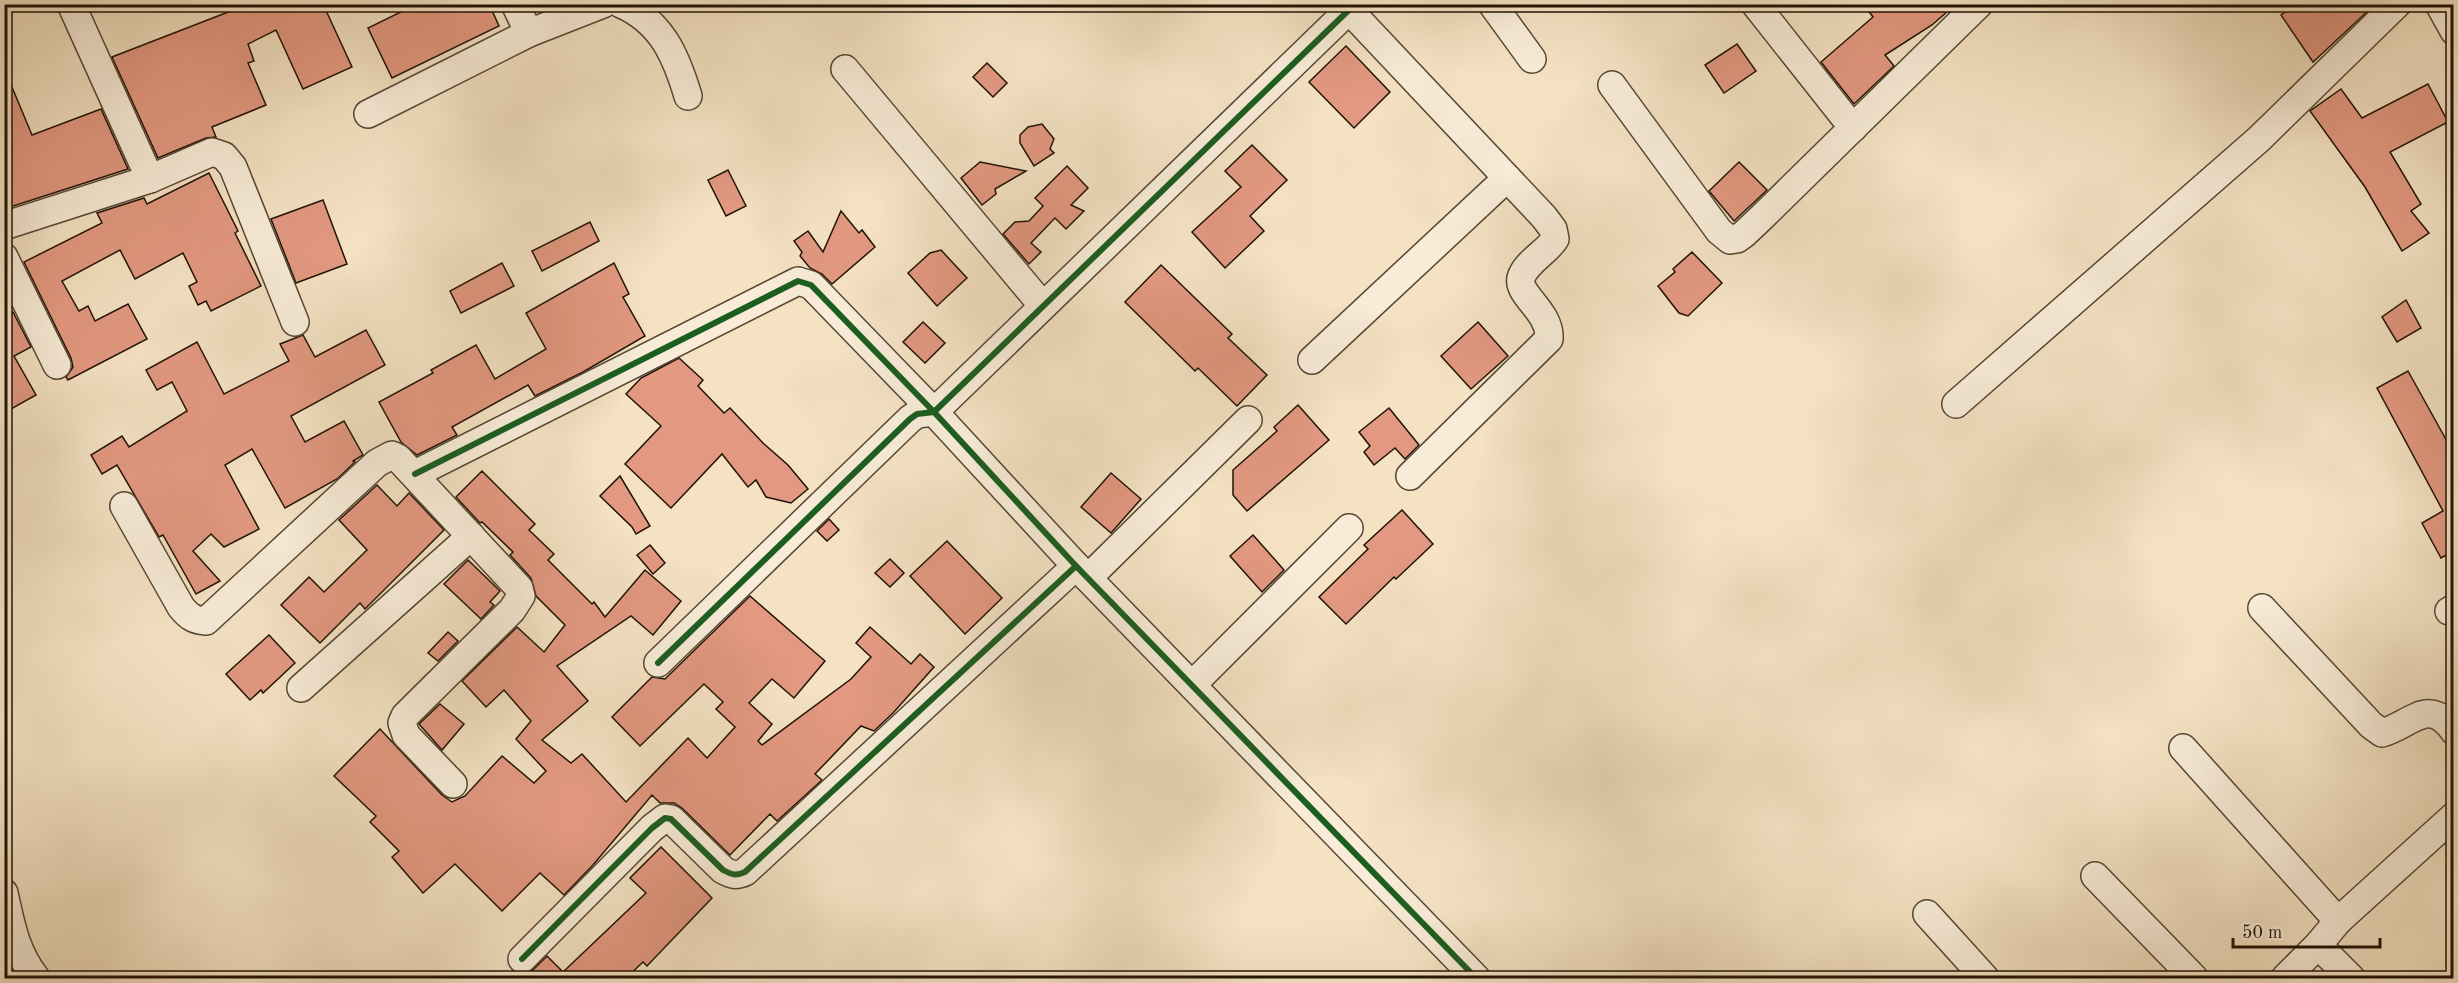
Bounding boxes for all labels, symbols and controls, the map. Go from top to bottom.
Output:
scale bar [2233,911,2380,949]
text: 50 m [2242,924,2282,942]

